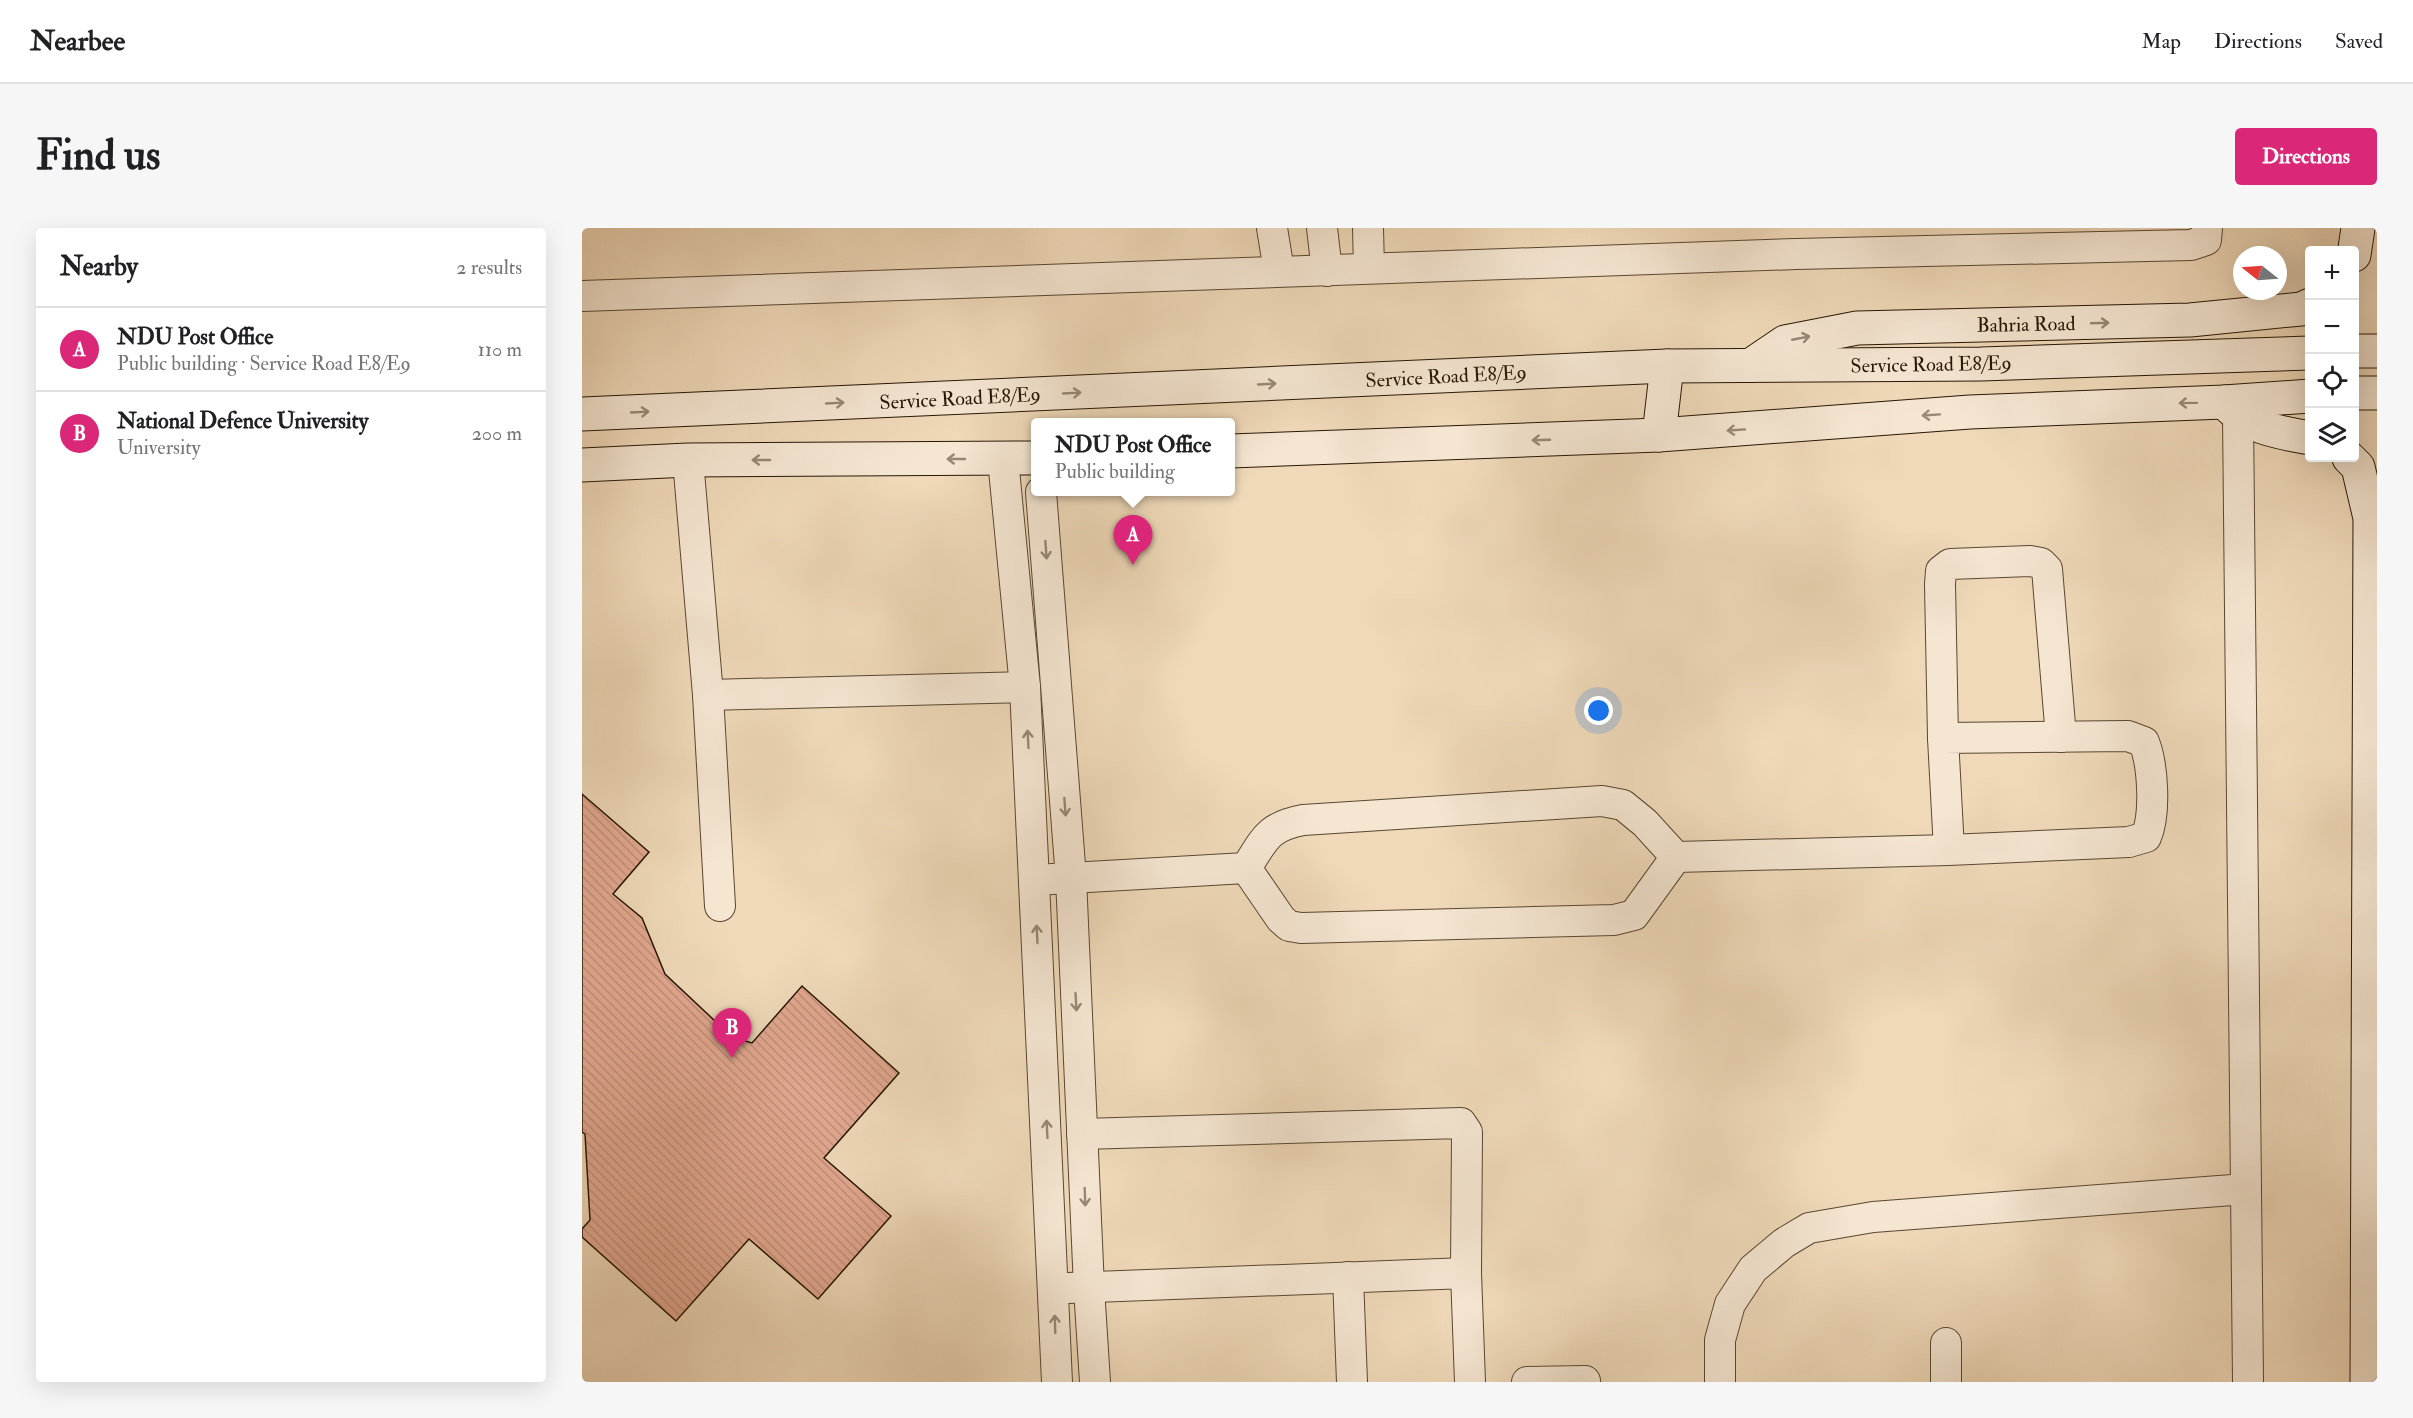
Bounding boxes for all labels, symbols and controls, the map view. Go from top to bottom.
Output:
text: Nearbee [30,24,125,59]
text: Map [2141,28,2181,55]
text: Directions [2214,28,2302,55]
text: Saved [2335,28,2383,55]
button: Directions [2235,128,2377,185]
text: Find us [36,130,160,182]
north arrow [2233,246,2287,300]
map controls [2305,246,2359,462]
button: + [2305,246,2359,300]
text: Nearby [60,251,138,283]
text: 2 results [456,255,522,280]
button: − [2305,300,2359,354]
street label: Bahria Road [1976,311,2076,338]
one-way arrow [2090,317,2110,328]
text: NDU Post Office [117,323,273,351]
one-way arrow [1791,332,1811,343]
text: A [73,337,86,362]
text: 110 m [478,337,522,362]
text: Public building · Service Road E8/E9 [117,351,411,376]
street label: Service Road E8/E9 [1850,351,2012,378]
button: locate [2305,354,2359,408]
street label: Service Road E8/E9 [1365,360,1527,393]
one-way arrow [1256,379,1276,390]
street label: Service Road E8/E9 [879,382,1041,415]
one-way arrow [1062,387,1082,399]
one-way arrow [2179,397,2199,409]
one-way arrow [825,398,845,409]
one-way arrow [630,406,650,417]
text: National Defence University [117,407,368,435]
button: layers [2305,408,2359,462]
one-way arrow [1921,410,1941,421]
popup [1031,418,1235,496]
text: B [73,421,86,446]
text: 200 m [472,421,522,446]
one-way arrow [1727,424,1747,435]
text: NDU Post Office [1055,431,1211,459]
one-way arrow [1532,434,1552,445]
text: University [117,435,200,460]
one-way arrow [947,453,967,465]
one-way arrow [752,454,772,466]
text: Public building [1055,459,1175,484]
pin: A [1114,516,1152,565]
one-way arrow [1041,539,1052,559]
your location [1584,696,1613,725]
one-way arrow [1022,730,1033,750]
one-way arrow [1060,797,1071,817]
one-way arrow [1032,924,1043,944]
one-way arrow [1071,991,1082,1011]
pin: B [712,1008,752,1058]
one-way arrow [1041,1119,1052,1139]
one-way arrow [1079,1186,1090,1206]
one-way arrow [1049,1314,1061,1334]

